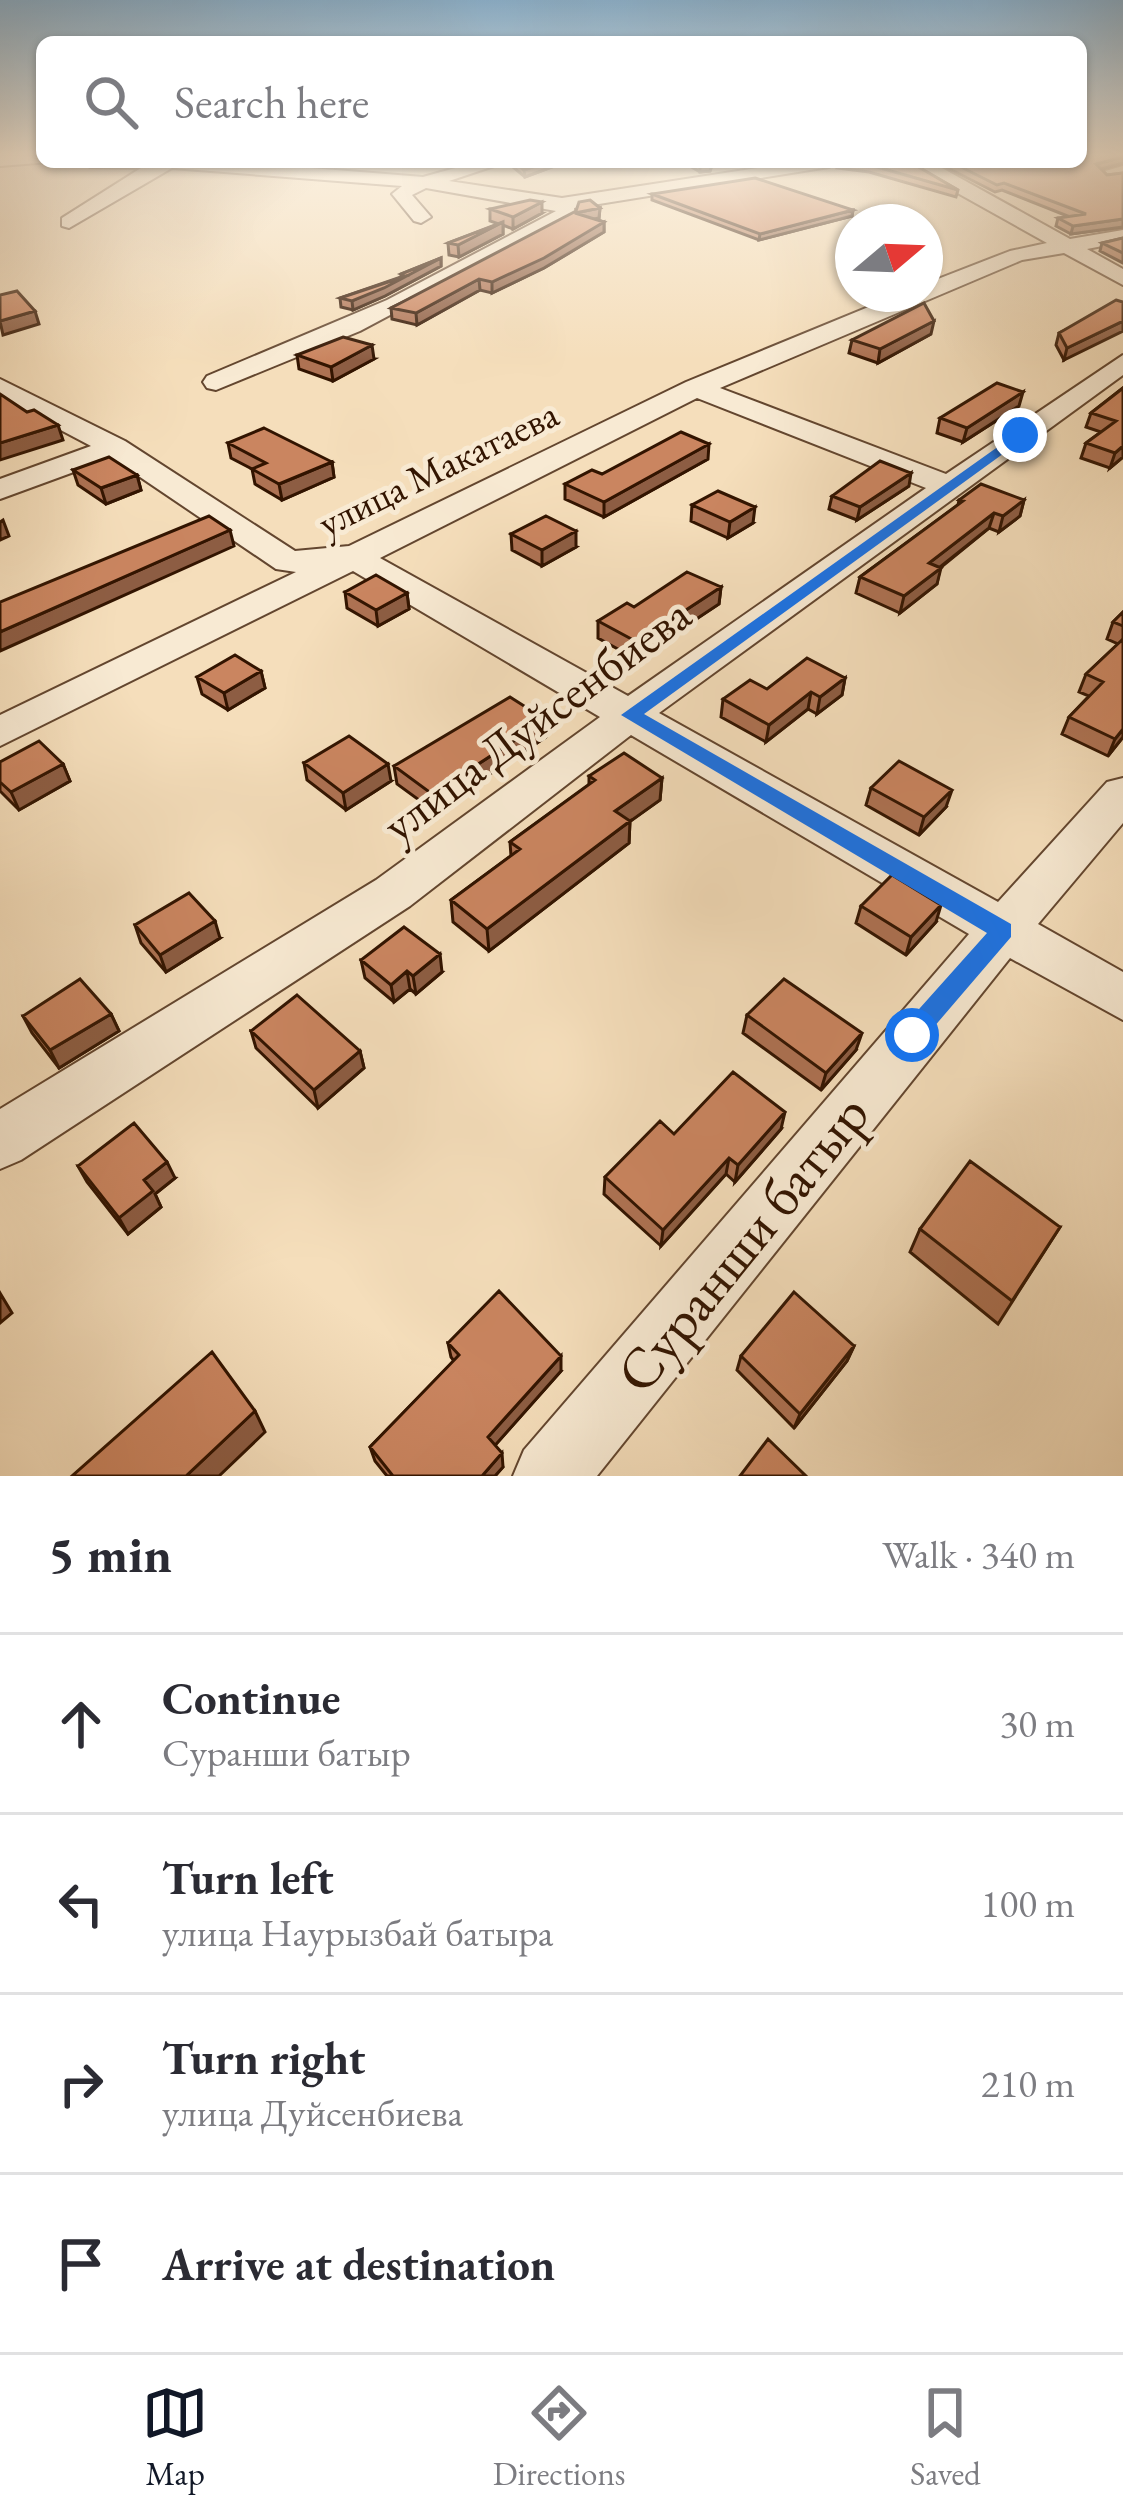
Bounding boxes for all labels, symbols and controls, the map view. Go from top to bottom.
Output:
search box [36,36,1087,168]
icon: search [78,69,144,135]
text: Search here [174,73,369,131]
north arrow [835,204,943,312]
street label: улица Макатаева [309,388,567,548]
route end [993,408,1047,462]
street label: улица Дуйсенбиева [369,582,703,855]
route start [885,1008,939,1062]
street label: Суранши батыр [599,1078,885,1408]
text: 5 min [48,1521,172,1587]
text: Walk · 340 m [882,1529,1075,1580]
text: Continue [162,1669,340,1727]
icon: ahead [48,1691,114,1757]
text: 30 m [999,1698,1075,1749]
text: Суранши батыр [162,1727,411,1778]
text: Turn left [162,1849,334,1907]
icon: left [48,1871,114,1937]
text: 100 m [981,1878,1075,1929]
text: улица Наурызбай батыра [162,1907,553,1958]
text: Turn right [162,2029,365,2087]
icon: right [48,2051,114,2117]
text: 210 m [981,2058,1075,2109]
text: улица Дуйсенбиева [162,2087,463,2138]
icon: arrive [48,2231,114,2297]
text: Arrive at destination [162,2235,555,2293]
tab: Map [142,2380,208,2495]
tab: Directions [493,2380,626,2495]
tab: Saved [910,2380,981,2495]

